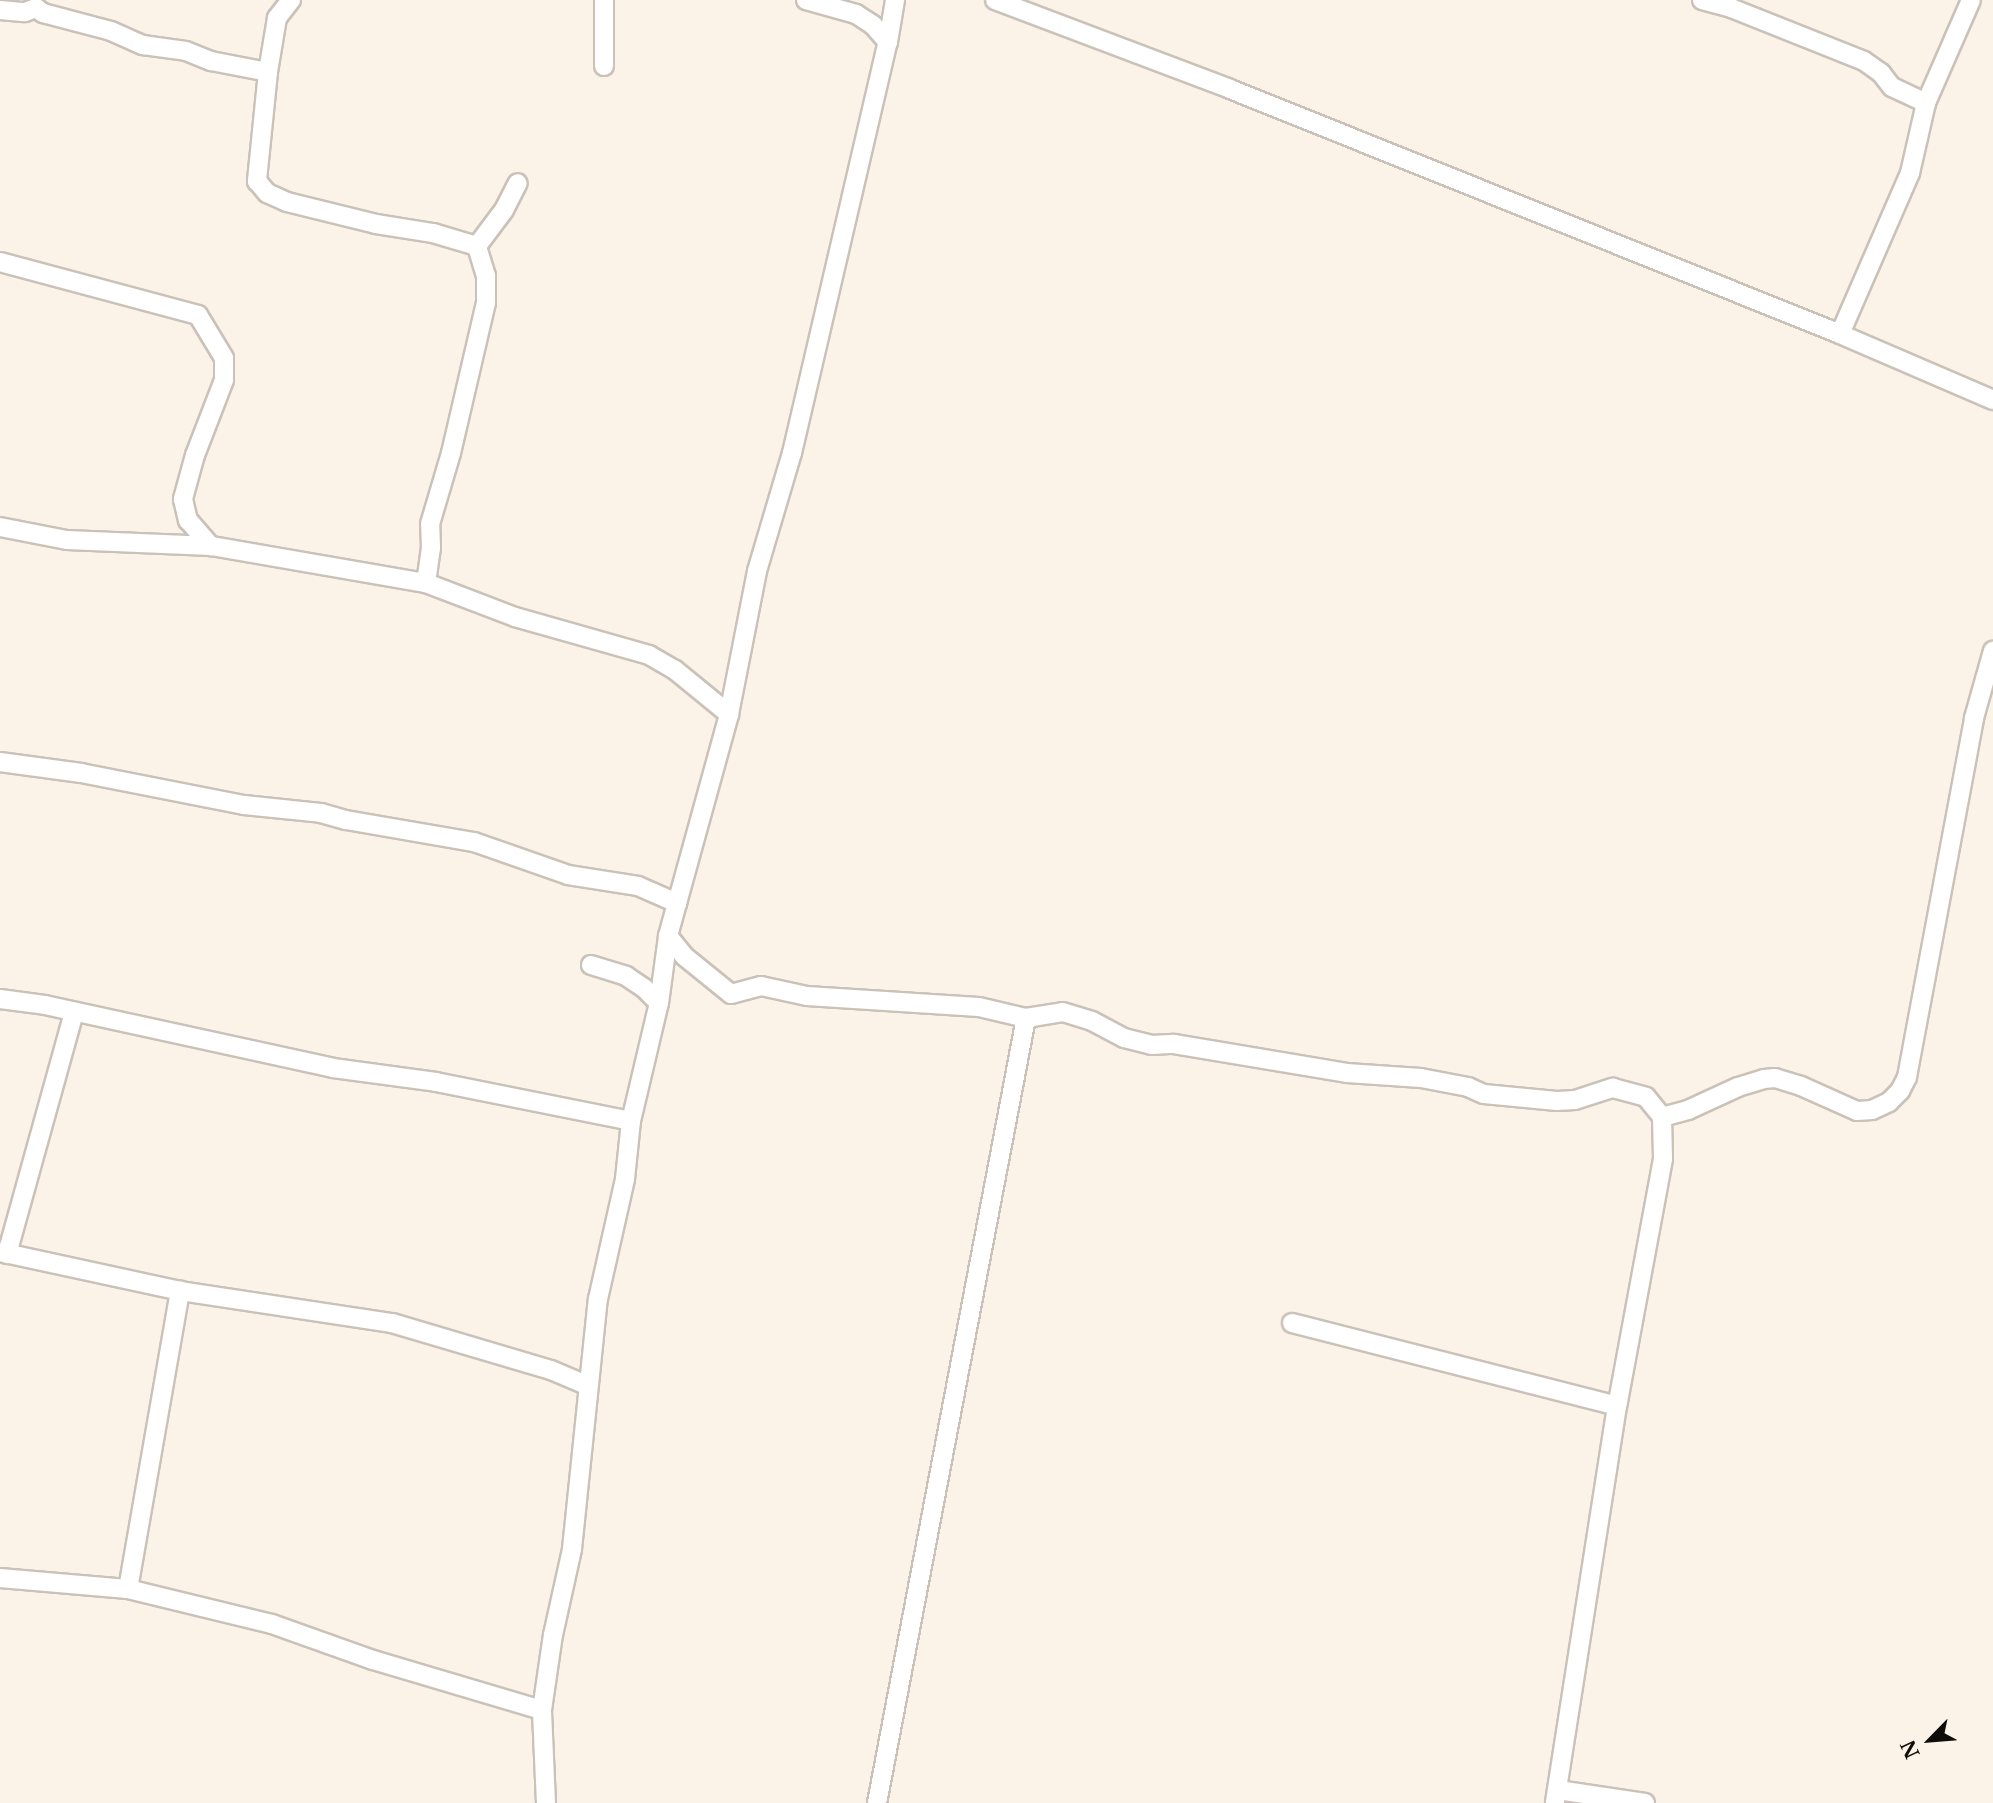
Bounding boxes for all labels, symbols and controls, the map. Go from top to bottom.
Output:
north arrow [1895,1705,1965,1775]
text: N [1896,1736,1925,1762]

